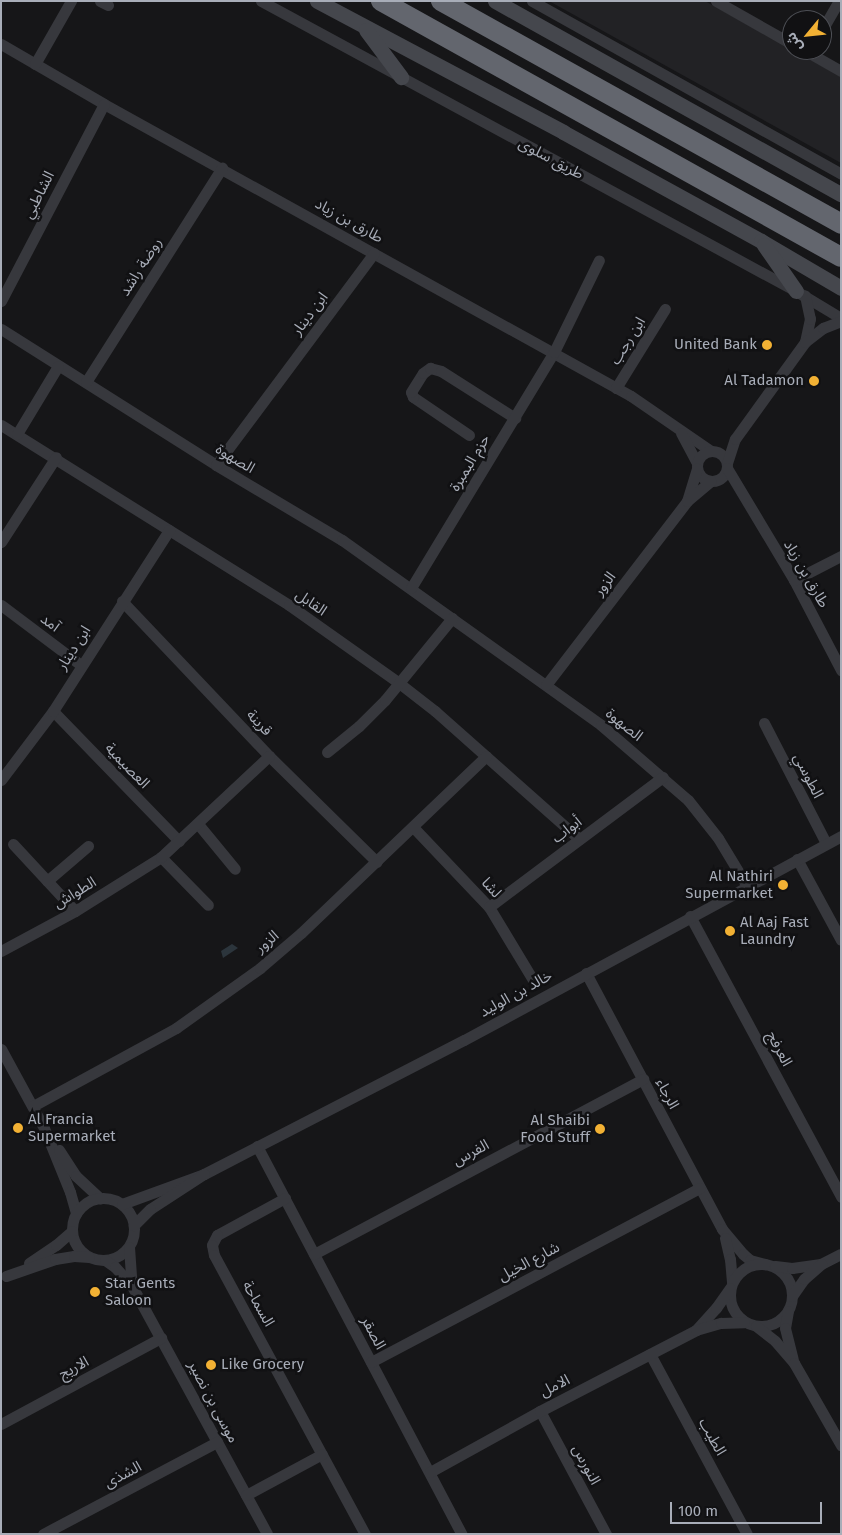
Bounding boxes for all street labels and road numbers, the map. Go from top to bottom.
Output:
street label: طريق سلوى [515,134,587,184]
street label: الشاطبي [19,168,59,222]
street label: طارق بن زياد [312,195,386,247]
street label: روضة راشد [116,234,166,300]
street label: ابن دينار [288,289,332,339]
street label: ابن رجب [606,314,650,368]
street label: حزم البمبرة [446,431,494,495]
street label: الصهوة [212,440,258,478]
street label: طارق بن زياد [779,537,833,611]
street label: الزور [590,568,620,600]
street label: القابل [292,586,330,620]
street label: آمد [37,610,63,636]
street label: ابن دينار [53,622,95,674]
street label: الصهوة [602,705,646,745]
street label: قرينة [242,706,276,740]
street label: العصيمية [101,739,153,793]
street label: الطوسي [789,751,827,801]
street label: أبواب [548,813,586,847]
street label: الطواش [50,873,100,913]
street label: لشا [477,874,505,902]
street label: الزور [251,927,283,957]
street label: خالد بن الوليد [477,967,555,1021]
street label: العرفج [762,1028,796,1070]
street label: الرجاء [652,1076,682,1112]
street label: الفرس [450,1136,492,1170]
street label: شارع الخيل [495,1238,563,1286]
street label: السماحة [238,1278,278,1330]
street label: الصقر [357,1313,389,1353]
street label: الاريج [56,1353,92,1383]
street label: موسى بن نصير [184,1358,242,1446]
street label: الامل [537,1371,573,1401]
street label: الطيب [694,1415,730,1459]
street label: النورس [568,1442,604,1488]
street label: الشذى [101,1458,145,1492]

